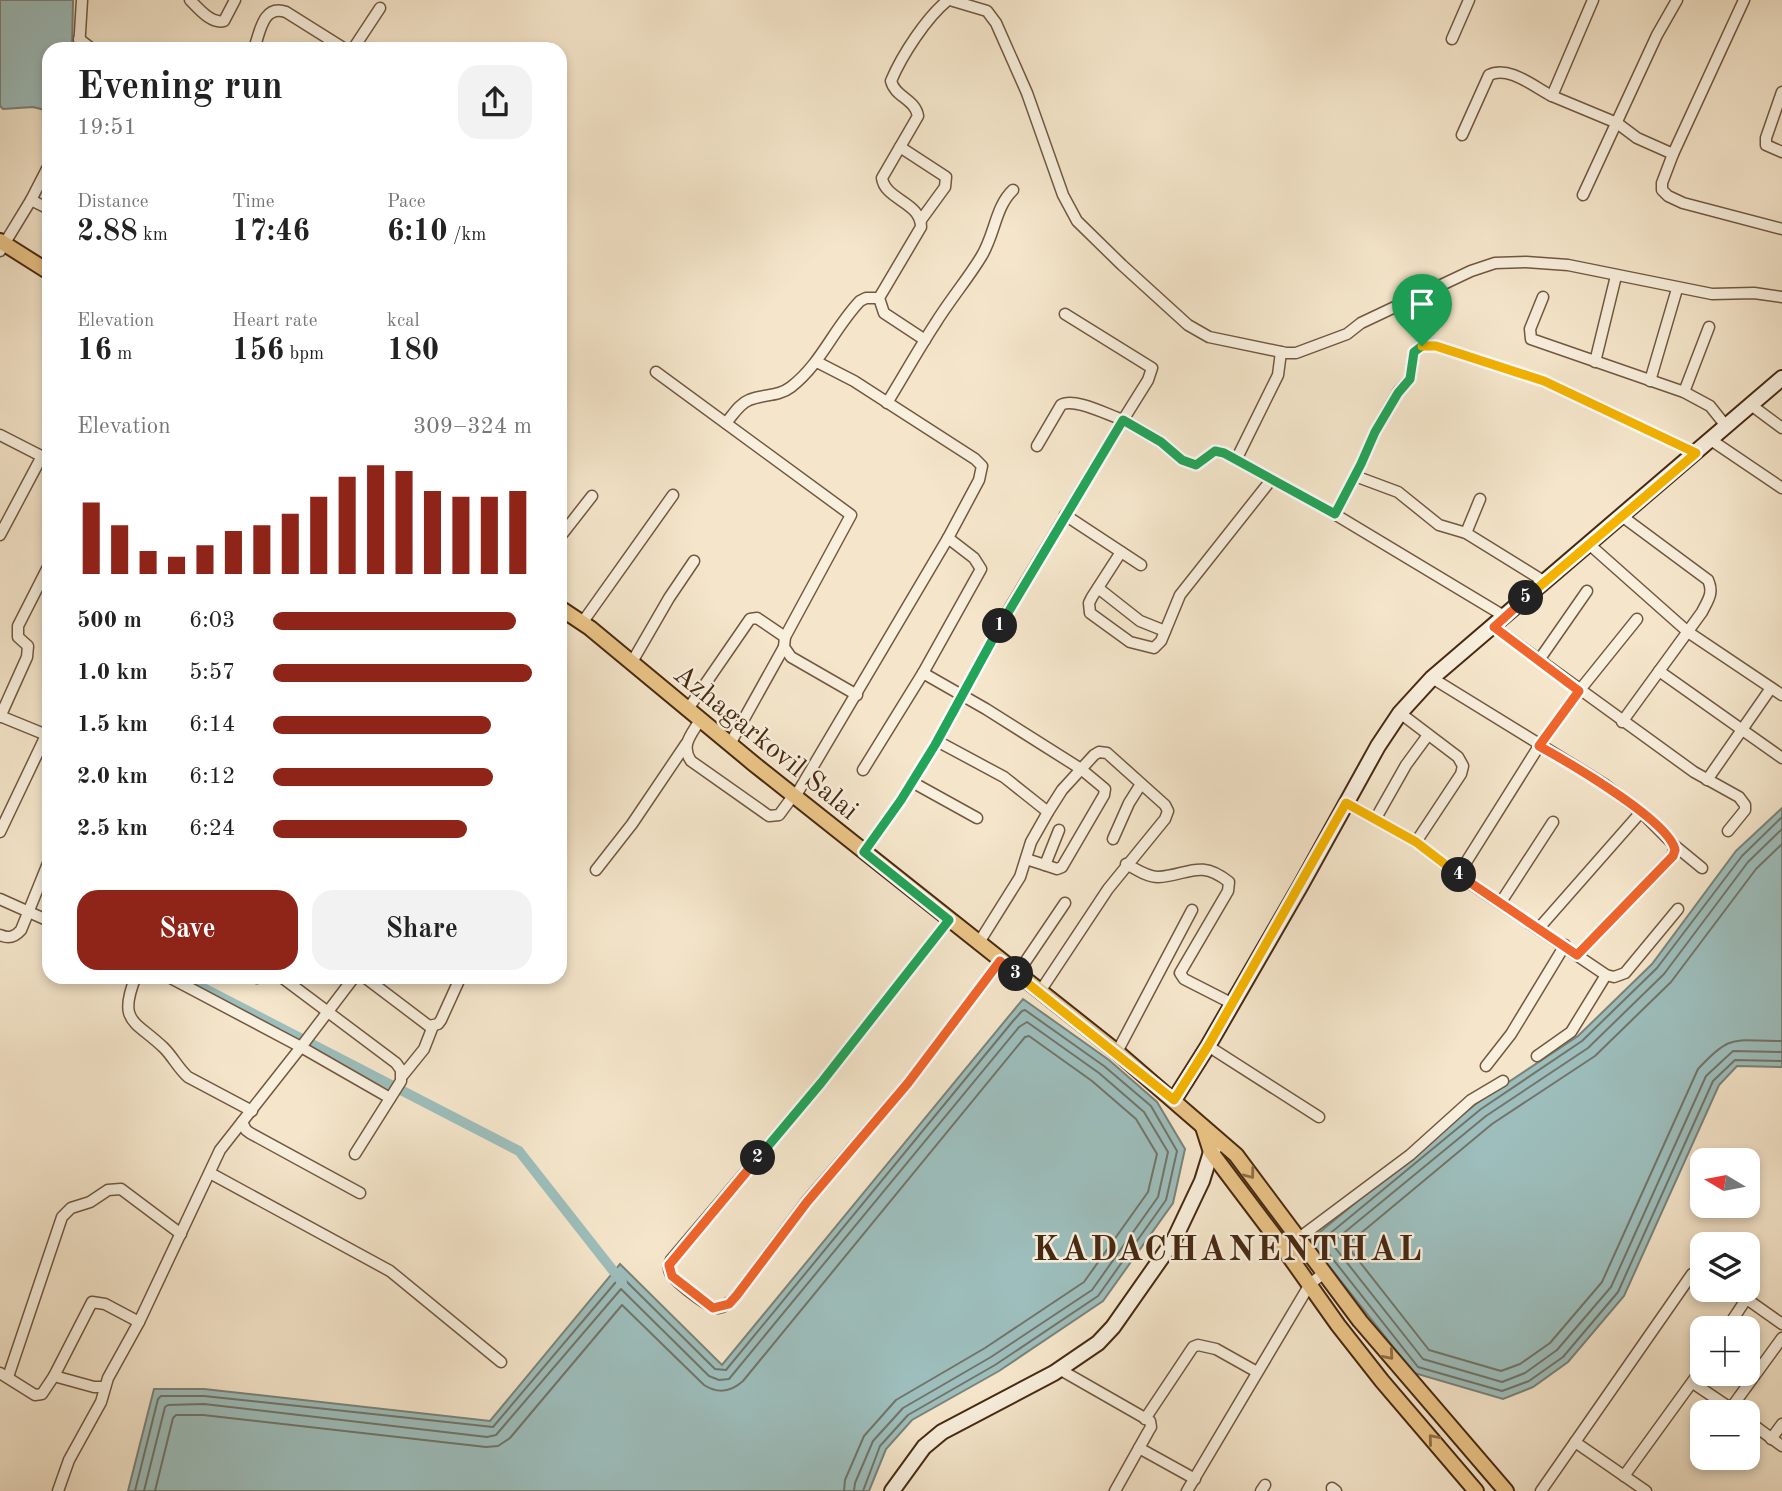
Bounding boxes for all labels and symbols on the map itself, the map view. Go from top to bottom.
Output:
pin [1392,274,1452,346]
pin: 5 [1508,580,1544,616]
pin: 1 [982,608,1018,644]
street label: Azhagarkovil Salai [668,661,863,826]
pin: 4 [1442,858,1476,892]
pin: 3 [998,956,1034,992]
pin: 2 [740,1140,776,1176]
north arrow [1690,1148,1760,1218]
one-way arrow [1242,1166,1255,1179]
district label: KADACHANENTHAL [1032,1233,1424,1268]
one-way arrow [1381,1346,1393,1359]
one-way arrow [1428,1434,1441,1446]

